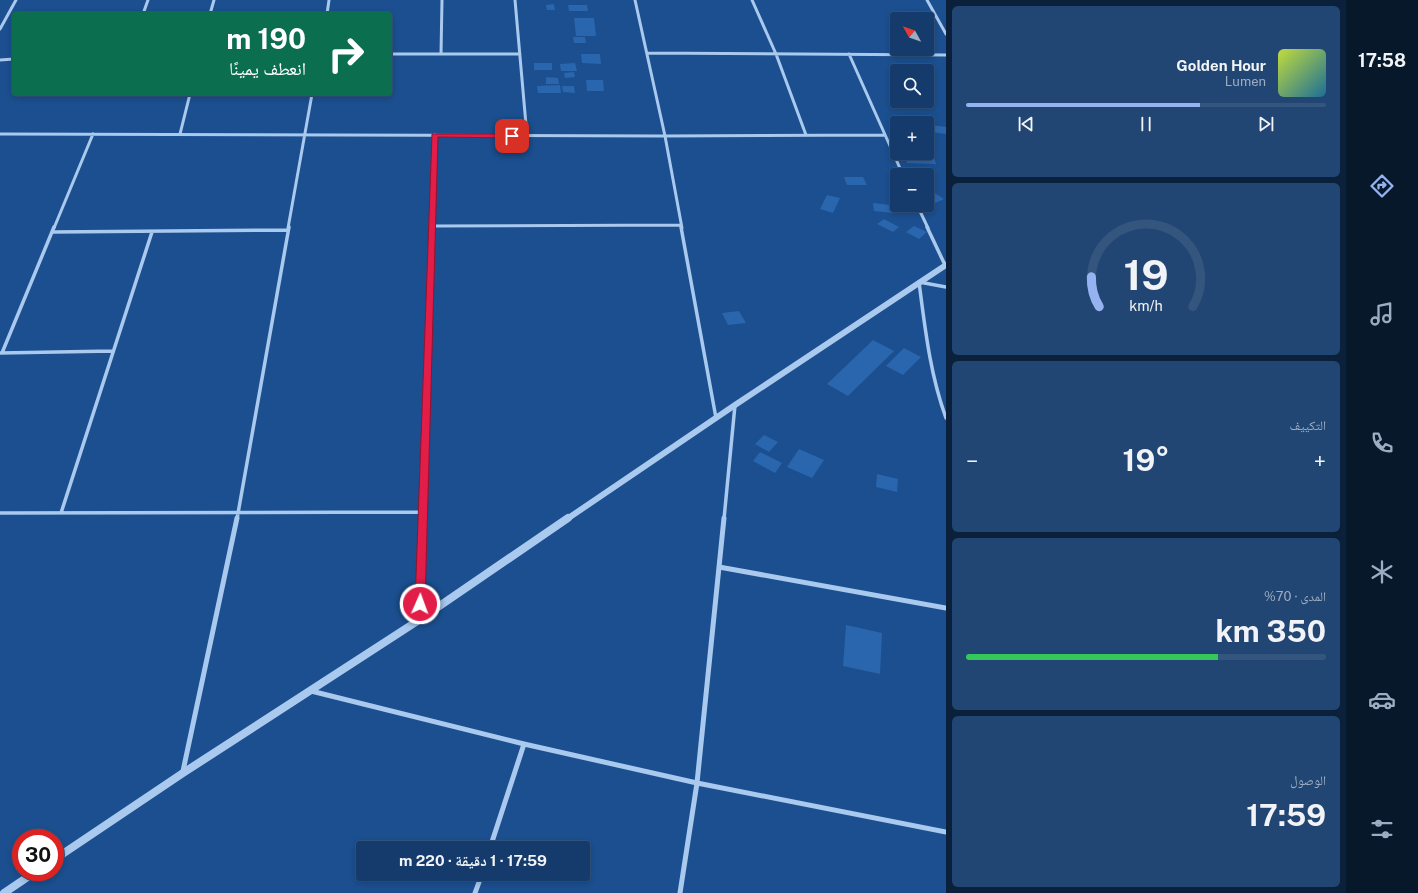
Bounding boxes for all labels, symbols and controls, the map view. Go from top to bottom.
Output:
north arrow [890,12,934,56]
map controls [890,12,934,212]
text: 190 m [226,22,306,55]
icon: right [320,28,372,80]
text: 17:58 [1358,50,1406,71]
text: Golden Hour [1176,57,1266,74]
text: انعطف يمينًا [229,58,306,79]
button: search [890,64,934,108]
text: Lumen [1225,74,1266,89]
icon: previous [1015,113,1037,135]
icon: pause [1135,113,1157,135]
icon: next [1255,113,1277,135]
button: + [890,116,934,160]
pin [495,119,529,153]
icon: arrive [501,125,523,147]
button: − [890,168,934,212]
icon: directions [1368,172,1396,200]
text: 19 [1123,250,1169,299]
text: km/h [1129,297,1163,314]
icon: music [1368,300,1396,328]
text: التكييف [1290,418,1326,433]
icon: phone [1368,429,1396,457]
text: 19° [1123,442,1169,478]
text: − [966,448,978,474]
text: + [1314,448,1326,474]
icon: climate [1368,558,1396,586]
position arrow [399,583,441,625]
text: المدى · 70% [1264,589,1326,604]
text: 350 km [1215,613,1326,649]
icon: car [1368,686,1396,714]
text: الوصول [1290,773,1326,788]
text: 17:59 [1246,797,1326,833]
icon: filters [1368,815,1396,843]
speed limit sign: 30 [12,829,64,881]
text: 17:59 · 1 دقيقة · 220 m [399,852,547,869]

